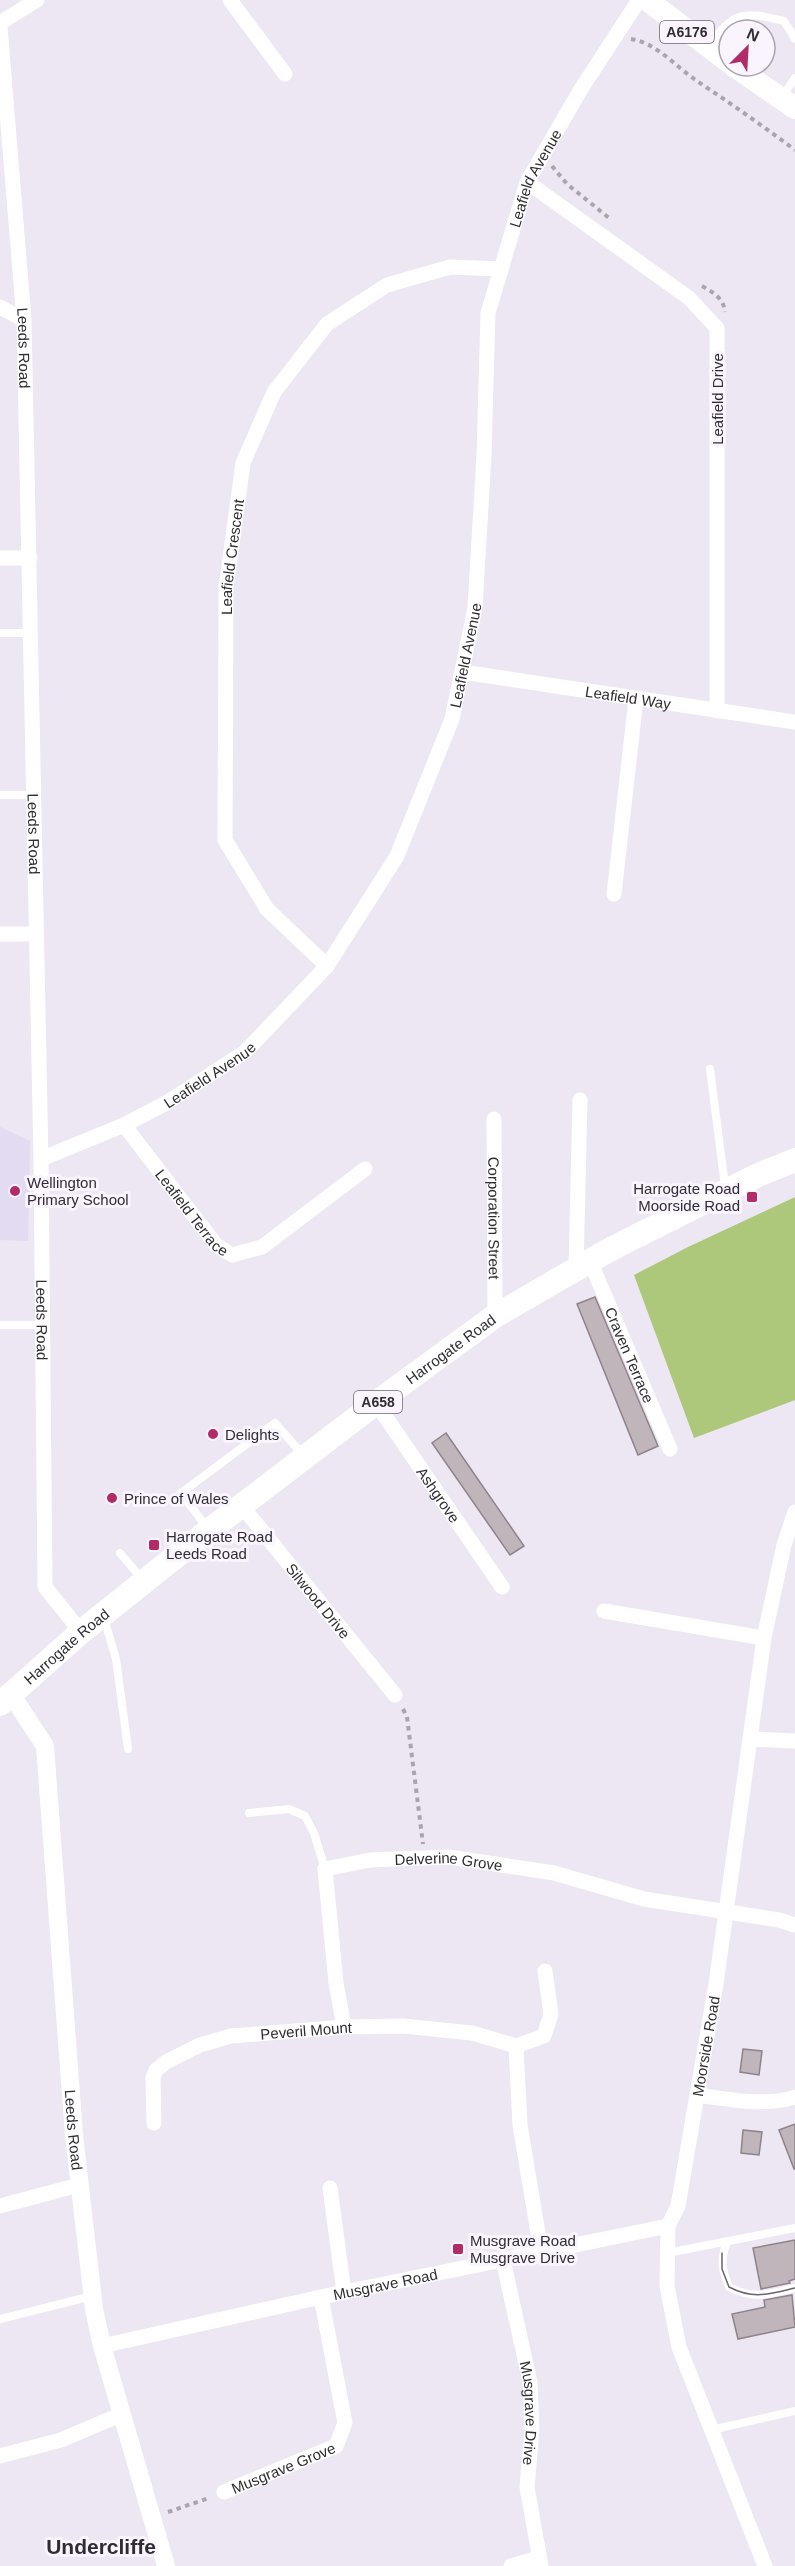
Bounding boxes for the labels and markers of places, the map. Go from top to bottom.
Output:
place label: Wellington Primary School [27,1174,129,1208]
place label: Harrogate Road Moorside Road [633,1180,740,1214]
marker: Wellington Primary School [8,1184,22,1198]
marker: Harrogate Road Moorside Road [745,1190,759,1204]
place label: Delights [225,1426,279,1443]
marker: Delights [206,1427,220,1441]
place label: Prince of Wales [124,1490,228,1507]
marker: Prince of Wales [105,1491,119,1505]
place label: Harrogate Road Leeds Road [166,1528,273,1562]
marker: Harrogate Road Leeds Road [147,1538,161,1552]
place label: Musgrave Road Musgrave Drive [470,2232,576,2266]
marker: Musgrave Road Musgrave Drive [451,2242,465,2256]

